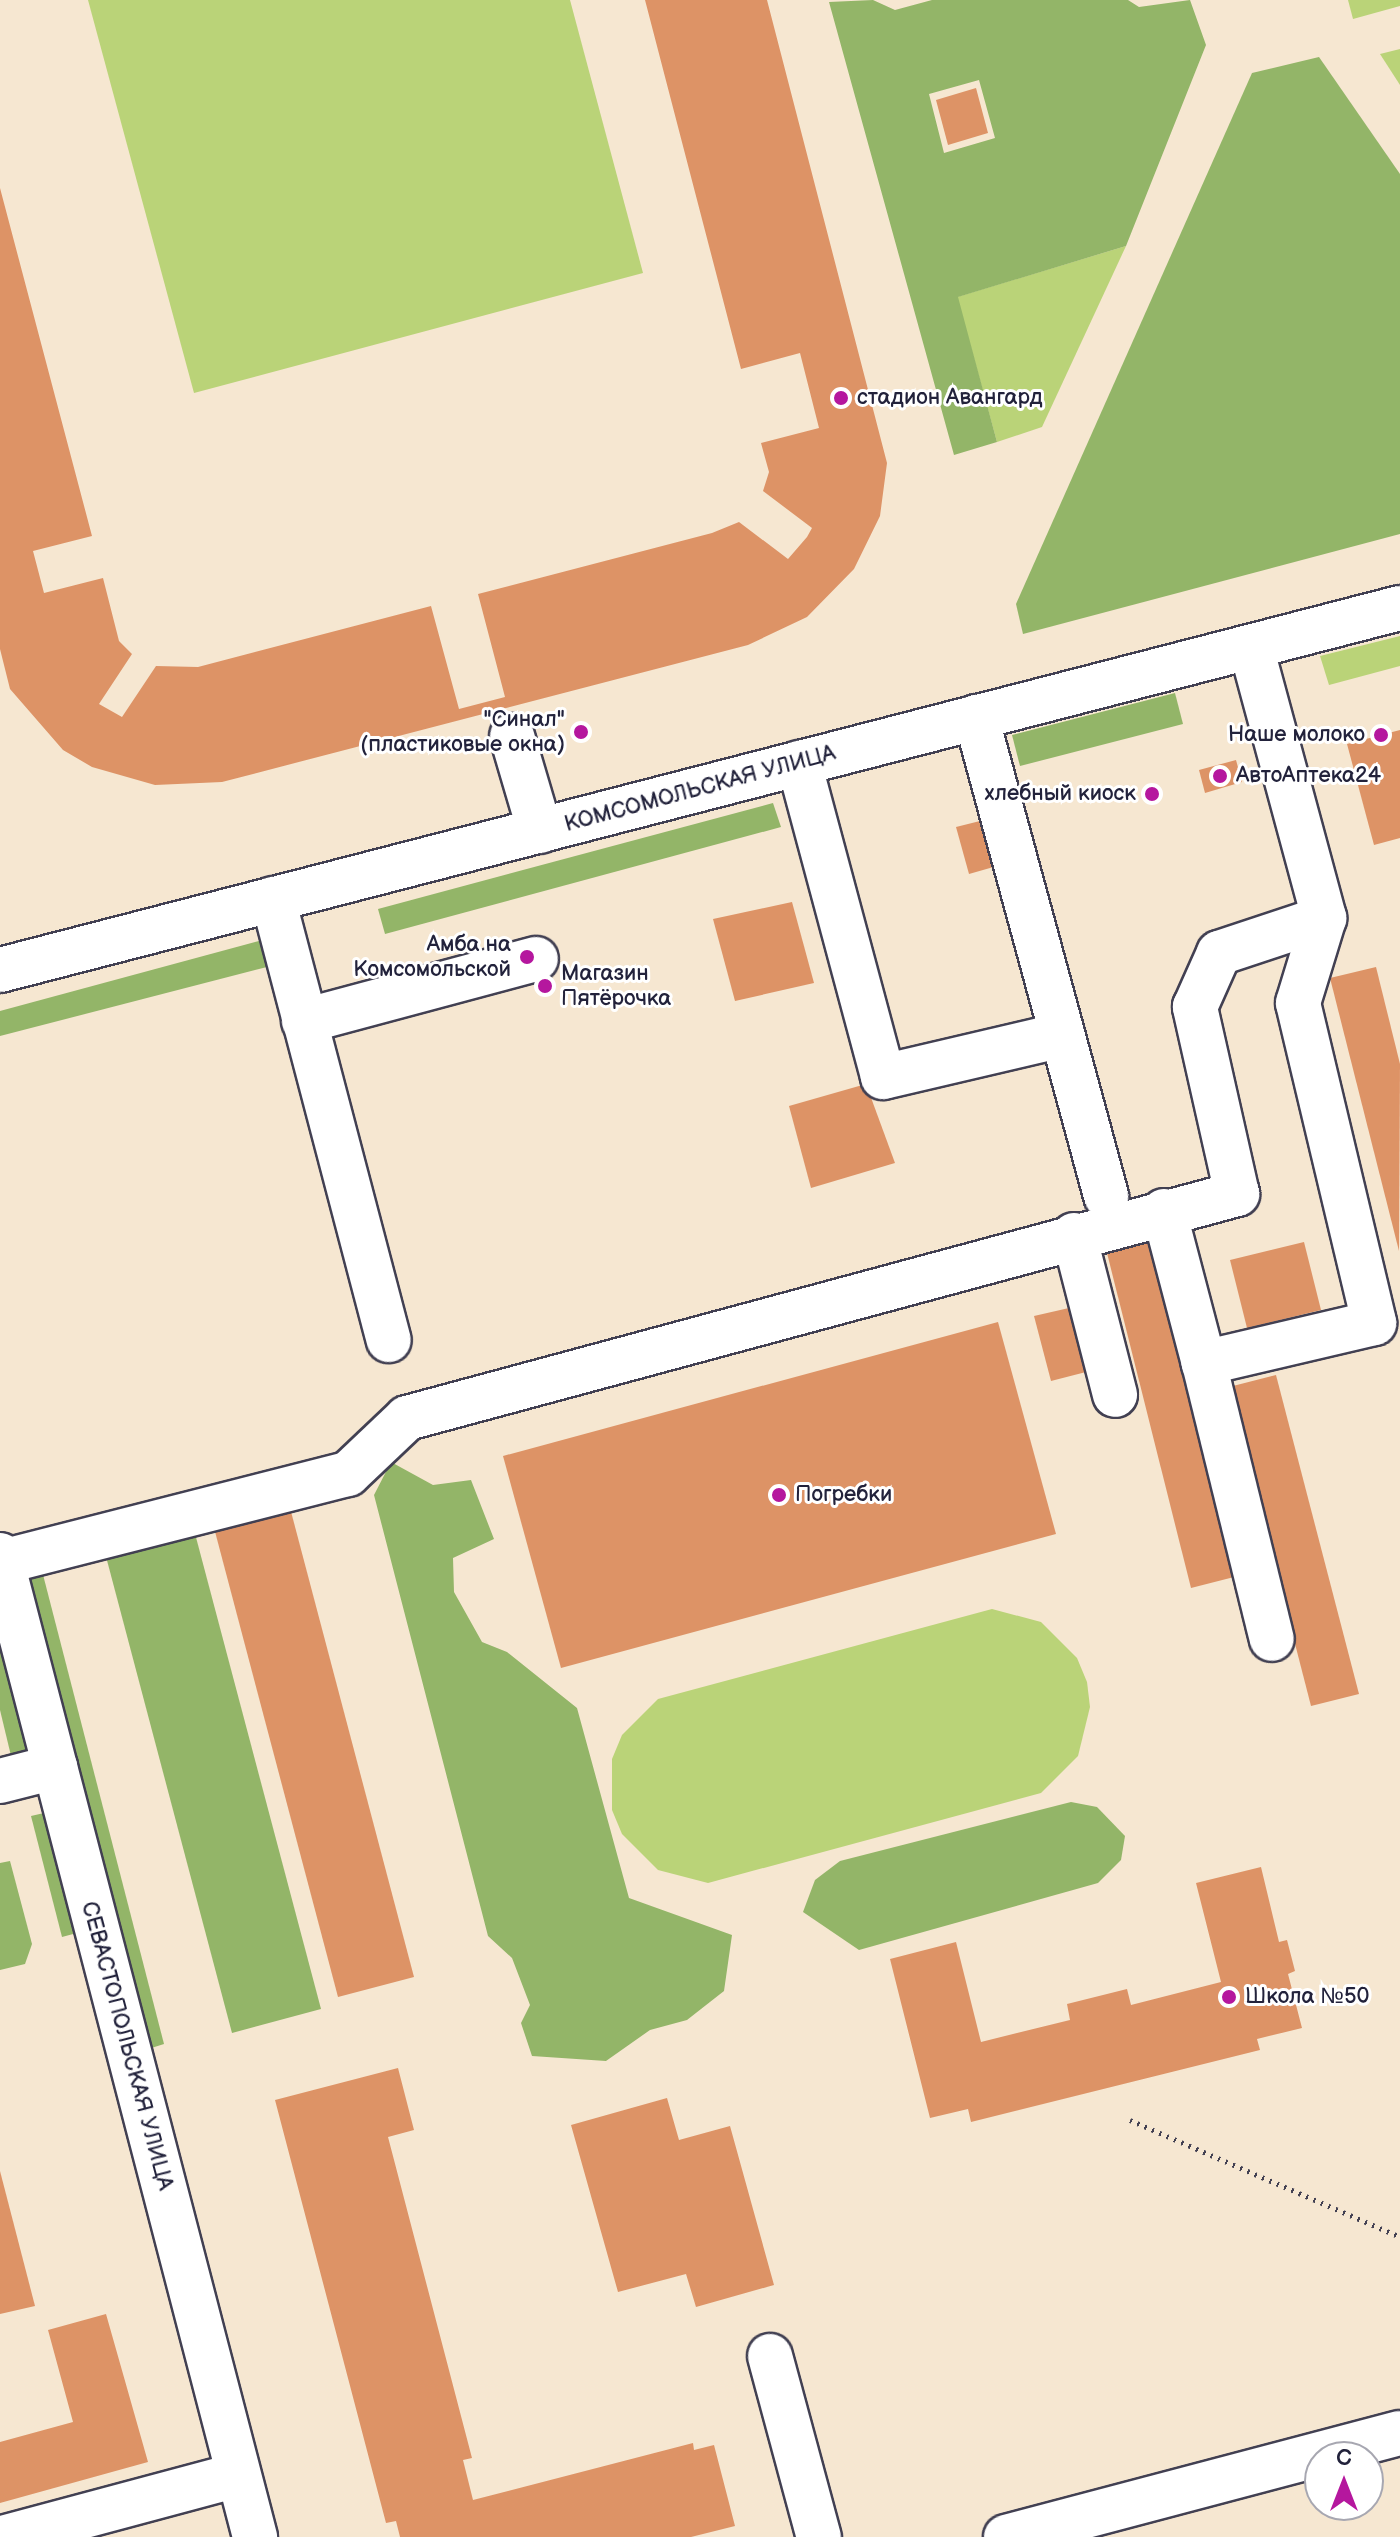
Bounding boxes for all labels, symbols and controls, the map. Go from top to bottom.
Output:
place label: стадион Авангард [857,385,1043,411]
marker: стадион Авангард [832,389,850,407]
place label: "Синал" (пластиковые окна) [360,706,565,758]
place label: Наше молоко [1228,722,1365,748]
marker: "Синал" (пластиковые окна) [572,723,590,741]
marker: Наше молоко [1372,726,1390,744]
street label: КОМСОМОЛЬСКАЯ УЛИЦА [562,740,838,838]
place label: АвтоАптека24 [1236,763,1381,789]
marker: АвтоАптека24 [1211,767,1229,785]
place label: хлебный киоск [985,781,1136,807]
marker: хлебный киоск [1143,785,1161,803]
place label: Амба на Комсомольской [353,931,511,982]
marker: Амба на Комсомольской [518,948,536,966]
place label: Магазин Пятёрочка [561,960,671,1012]
marker: Магазин Пятёрочка [536,977,554,995]
place label: Погребки [795,1482,892,1508]
marker: Погребки [770,1486,788,1504]
street label: СЕВАСТОПОЛЬСКАЯ УЛИЦА [76,1899,178,2193]
place label: Школа №50 [1245,1984,1369,2010]
marker: Школа №50 [1220,1988,1238,2006]
north arrow [1304,2441,1384,2521]
text: С [1336,2445,1352,2472]

